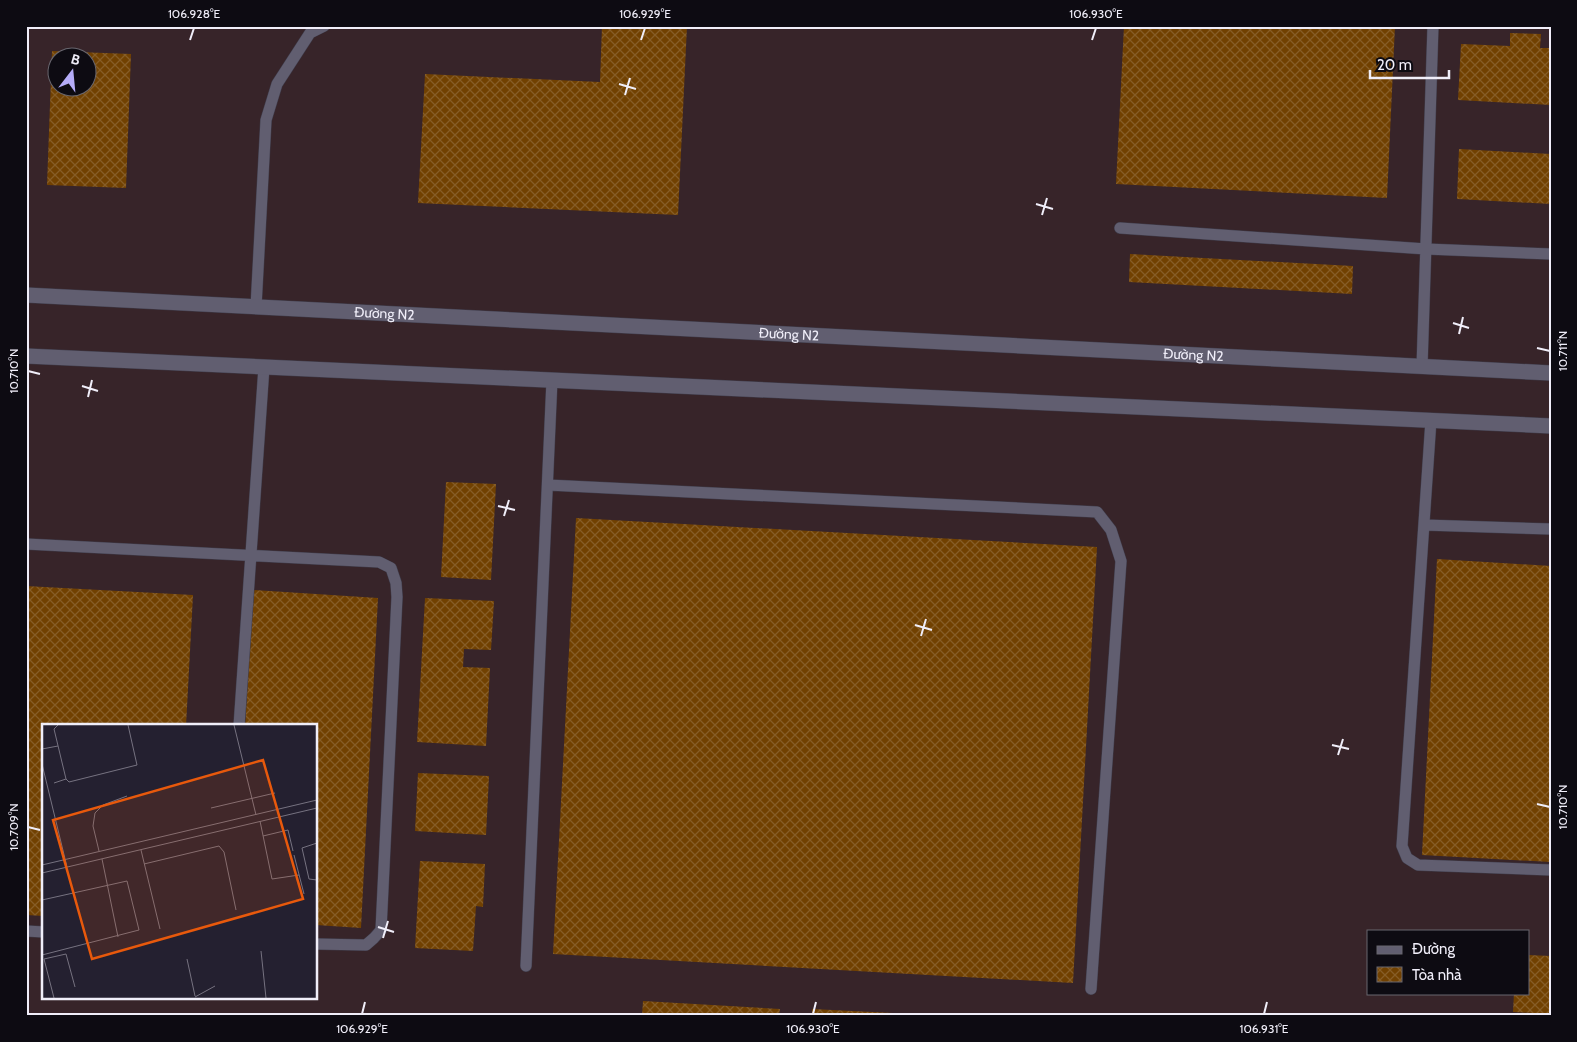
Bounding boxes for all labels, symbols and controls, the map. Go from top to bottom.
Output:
text: 106.928°E [168,6,220,21]
text: 106.929°E [619,6,671,21]
text: 106.930°E [1069,6,1123,21]
north arrow [48,48,98,98]
scale bar [1370,48,1448,80]
text: B [69,50,83,69]
text: 20 m [1377,56,1412,74]
street label: Đường N2 [354,303,415,324]
street label: Đường N2 [758,323,820,345]
text: 10.711°N [1555,331,1570,371]
street label: Đường N2 [1163,344,1224,365]
text: 10.710°N [6,349,21,393]
inset map [42,724,318,1000]
text: 10.710°N [1555,785,1570,829]
text: 10.709°N [6,803,21,851]
legend [1367,930,1530,994]
text: Đường [1412,940,1455,958]
text: Tòa nhà [1412,966,1462,984]
text: 106.929°E [336,1021,388,1036]
text: 106.930°E [786,1021,840,1036]
text: 106.931°E [1240,1021,1289,1036]

